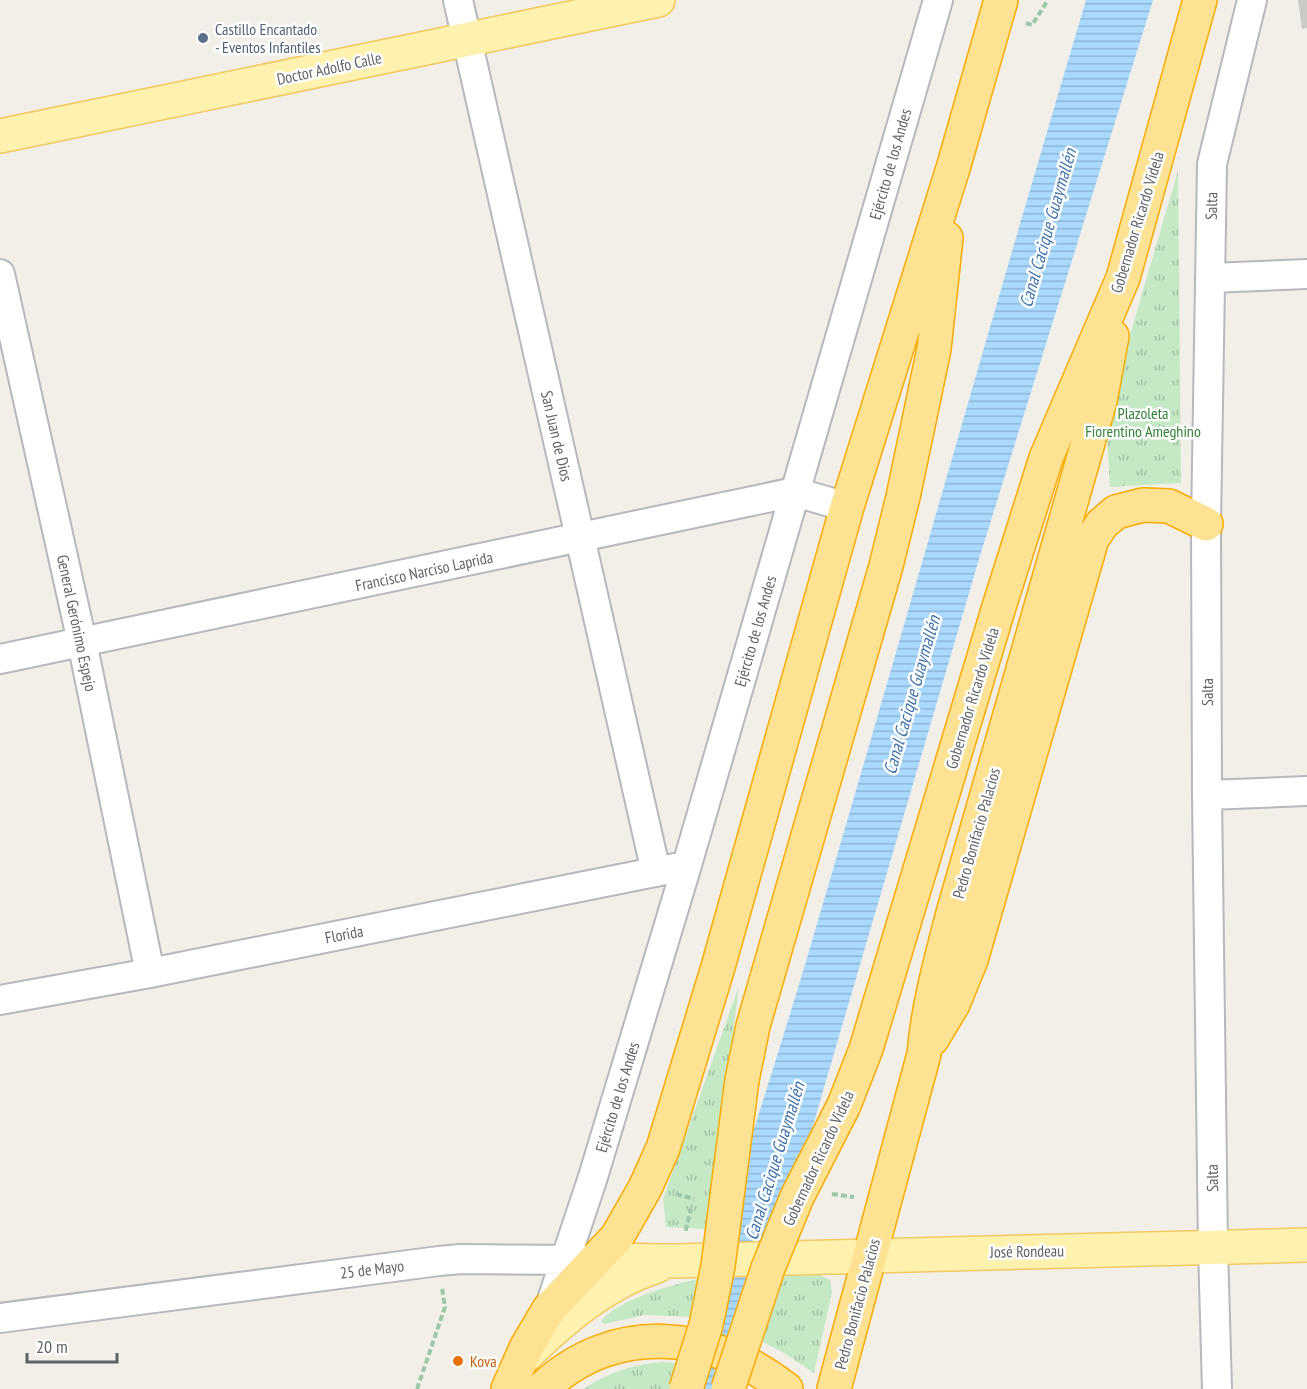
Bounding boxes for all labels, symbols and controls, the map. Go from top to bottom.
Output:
place label: Castillo Encantado - Eventos Infantiles [215,19,321,57]
marker: Castillo Encantado - Eventos Infantiles [196,31,210,45]
street label: Doctor Adolfo Calle [275,47,383,89]
street label: Ejército de los Andes [865,106,915,222]
water label: Canal Cacique Guaymallén [1014,145,1081,310]
street label: Gobernador Ricardo Videla [1106,149,1168,295]
street label: Salta [1201,192,1221,220]
street label: San Juan de Dios [537,389,577,483]
park label: Plazoleta Fiorentino Ameghino [1085,403,1201,441]
street label: Francisco Narciso Laprida [353,547,495,595]
street label: General Gerónimo Espejo [53,553,101,693]
street label: Ejército de los Andes [730,573,780,689]
water label: Canal Cacique Guaymallén [878,612,945,777]
street label: Gobernador Ricardo Videla [941,625,1003,771]
street label: Salta [1197,678,1217,706]
street label: Pedro Bonifacio Palacios [948,765,1004,901]
street label: Florida [323,921,365,947]
street label: Ejército de los Andes [591,1039,643,1155]
water label: Canal Cacique Guaymallén [740,1078,810,1243]
street label: Gobernador Ricardo Videla [778,1087,858,1229]
street label: Salta [1202,1164,1222,1192]
street label: Pedro Bonifacio Palacios [830,1236,884,1372]
street label: José Rondeau [989,1240,1064,1262]
street label: 25 de Mayo [339,1255,405,1283]
scale bar [27,1326,117,1364]
text: 20 m [36,1335,68,1358]
place label: Kova [470,1351,497,1371]
marker: Kova [451,1354,465,1368]

